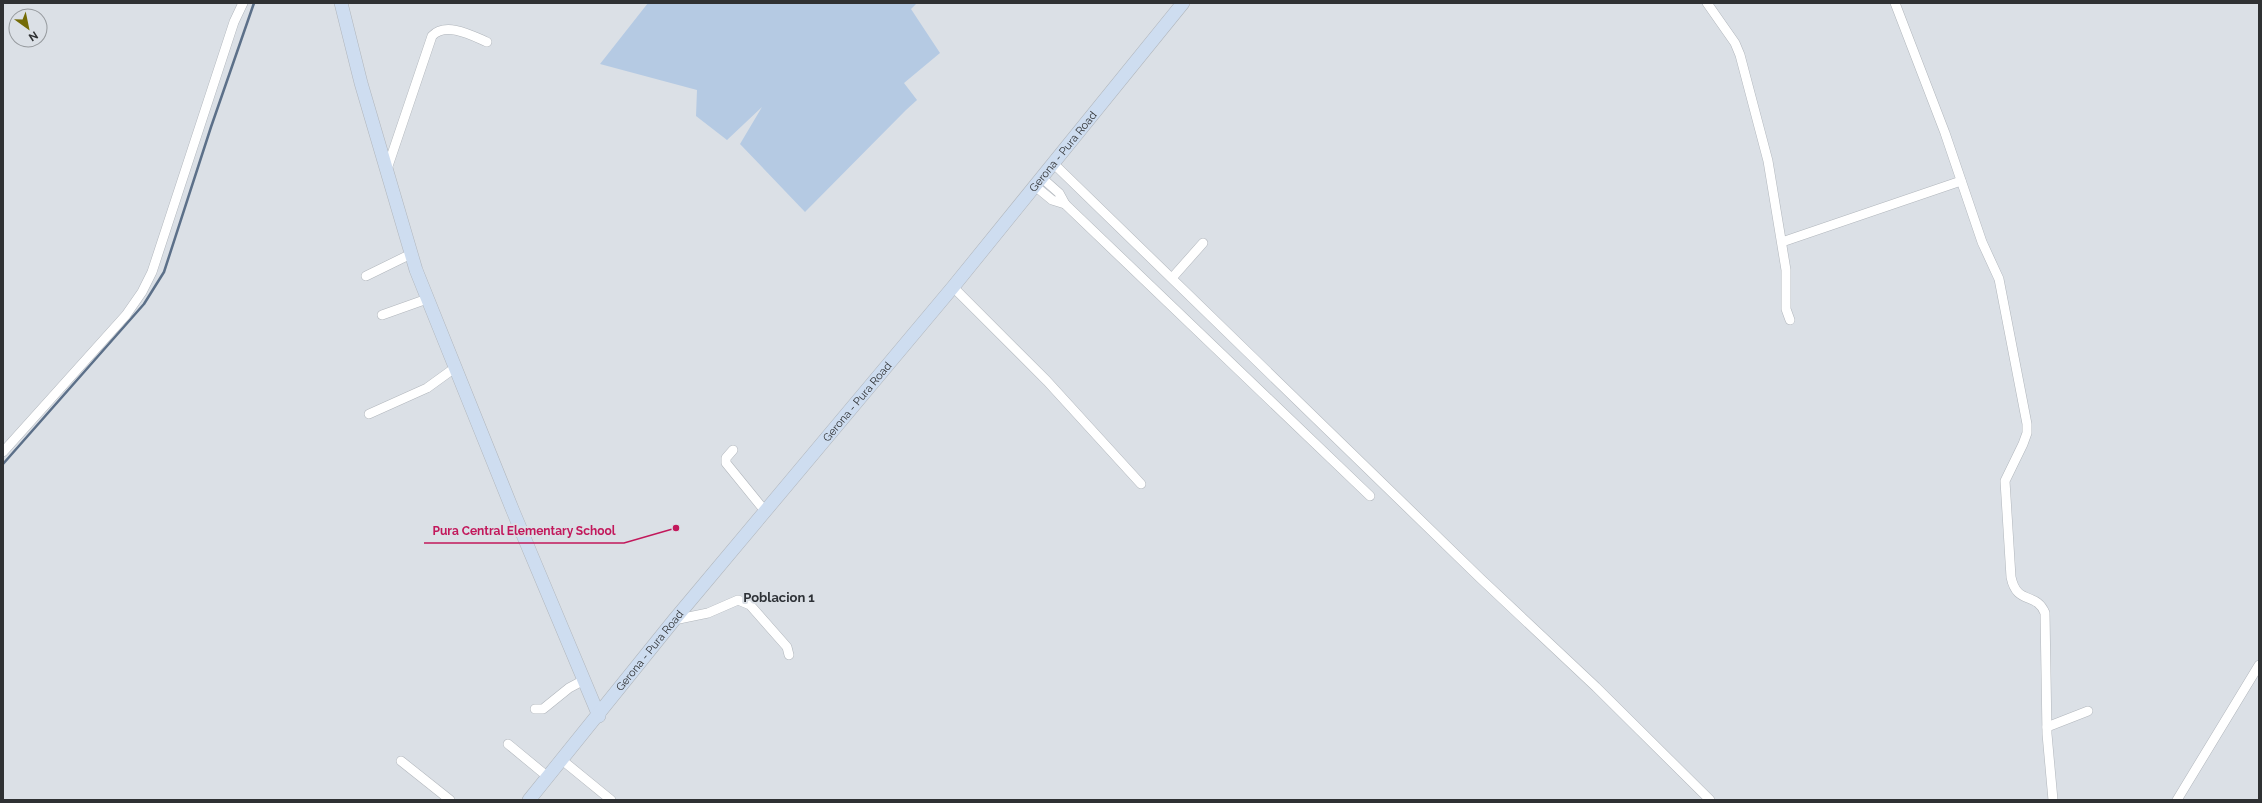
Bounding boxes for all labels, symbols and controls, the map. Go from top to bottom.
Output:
north arrow [8,8,48,48]
text: N [26,28,40,44]
street label: Gerona - Pura Road [1026,108,1099,194]
street label: Gerona - Pura Road [820,359,894,444]
callout: Pura Central Elementary School [424,519,624,543]
text: Pura Central Elementary School [432,524,616,538]
district label: Poblacion 1 [743,590,815,605]
street label: Gerona - Pura Road [613,607,686,693]

